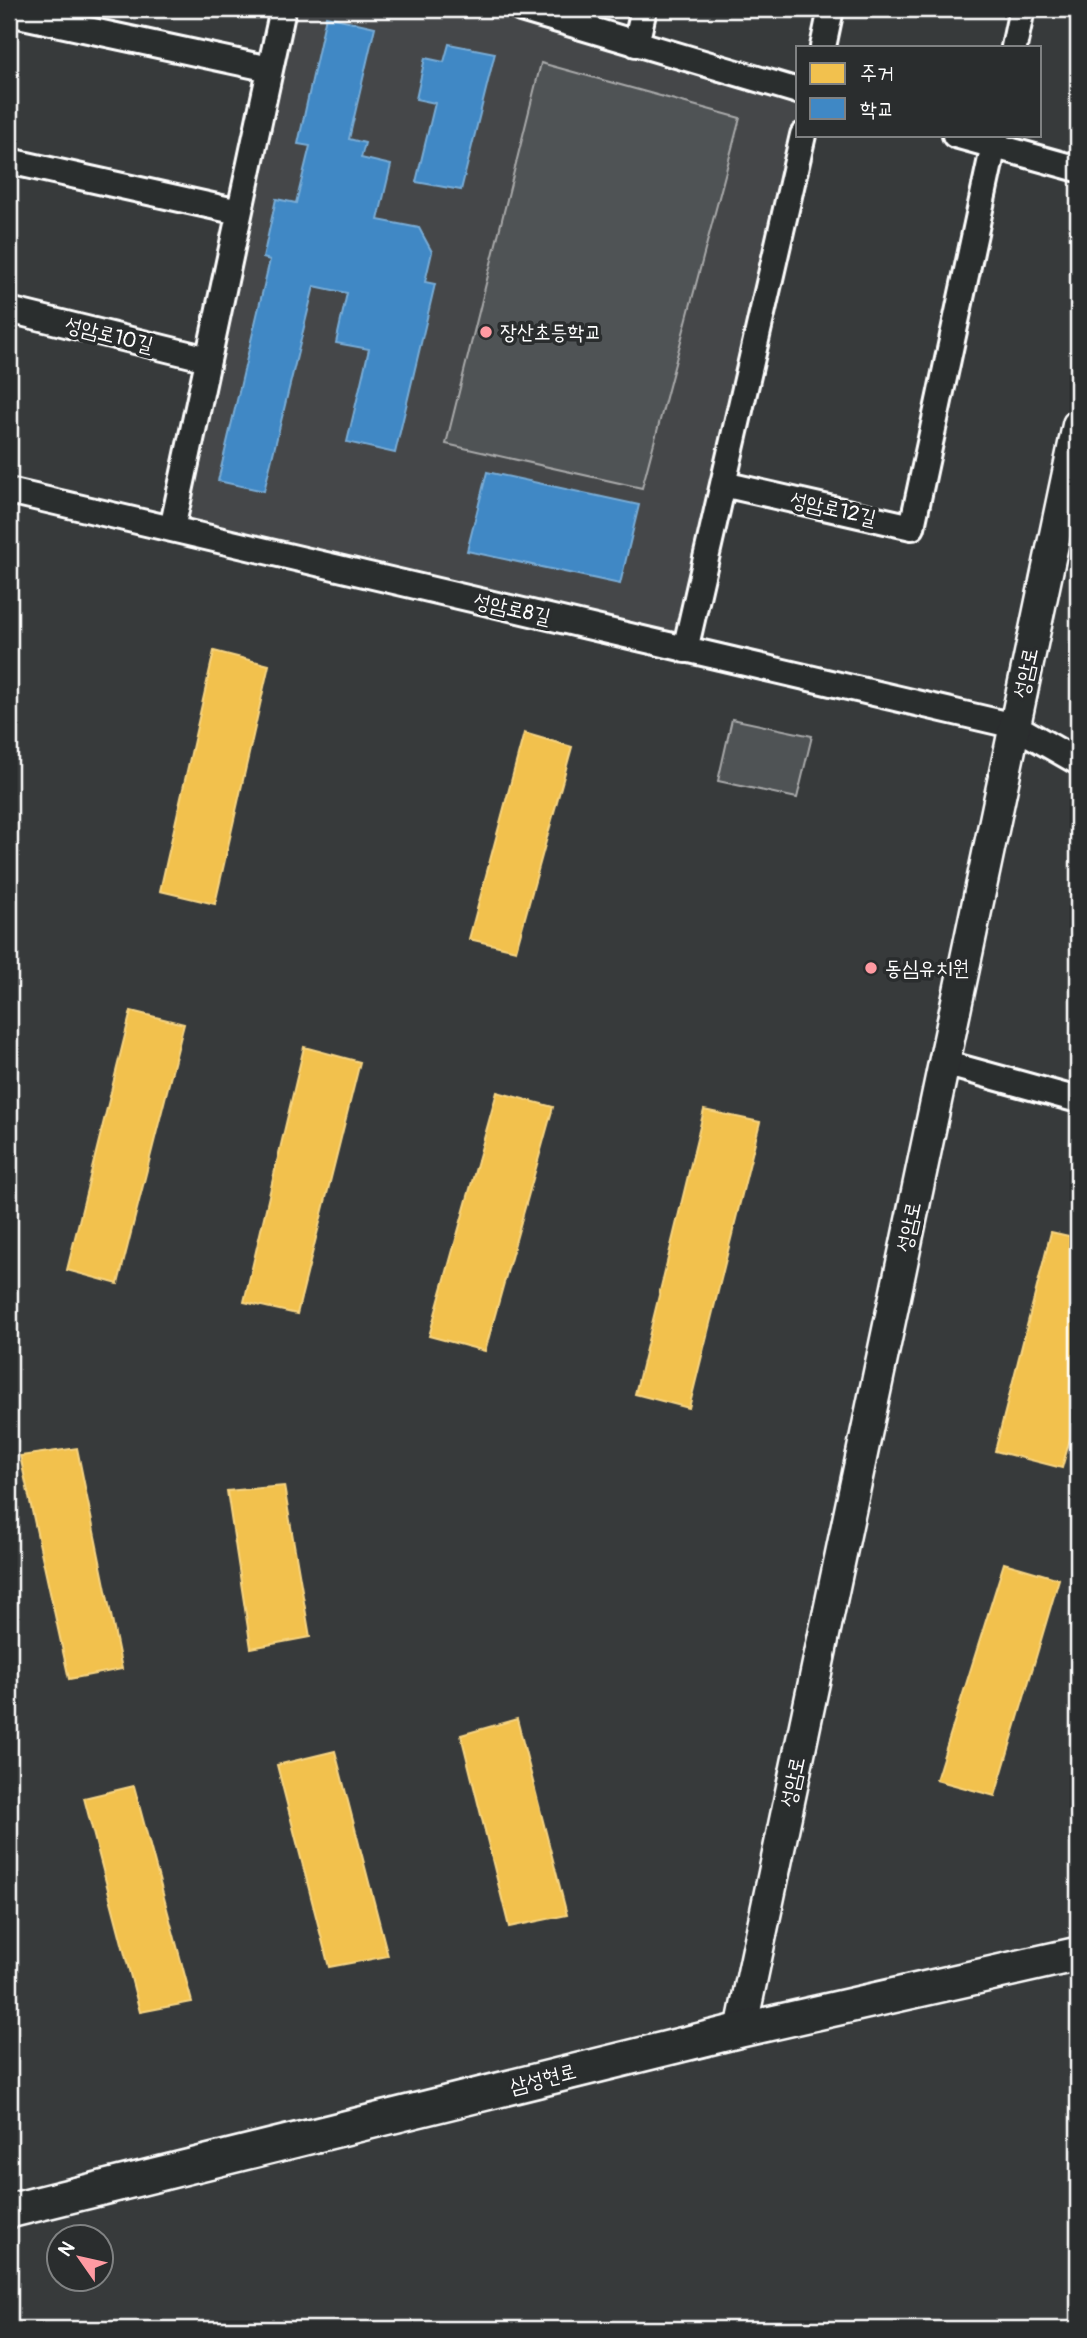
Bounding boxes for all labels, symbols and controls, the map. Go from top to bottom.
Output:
legend [796,46,1042,136]
text: 주거 [860,60,894,87]
text: 학교 [860,96,894,123]
street label: 성암로10길 [62,311,156,359]
place label: 장산초등학교 [500,319,601,346]
marker: 장산초등학교 [478,324,494,340]
street label: 성암로12길 [787,486,879,532]
street label: 성암로8길 [471,587,553,631]
street label: 성암로 [1008,645,1044,701]
place label: 동심유치원 [885,955,970,982]
marker: 동심유치원 [863,960,879,976]
street label: 성암로 [891,1199,927,1255]
street label: 성암로 [775,1754,811,1810]
street label: 삼성현로 [507,2058,579,2100]
north arrow [46,2222,116,2292]
text: N [53,2237,80,2261]

